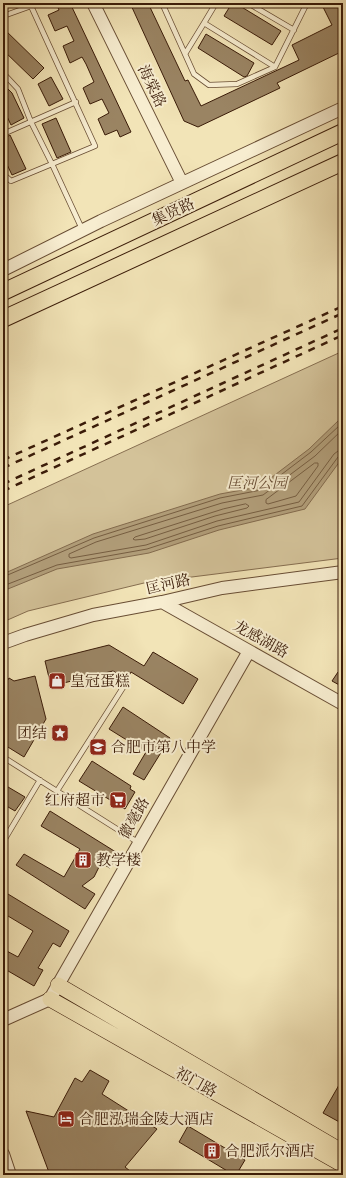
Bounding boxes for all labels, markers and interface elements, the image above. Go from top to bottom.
street label: 海棠路 [133,61,171,111]
street label: 集贤路 [148,193,198,231]
park label: 匡河公园 [227,473,289,493]
street label: 匡河路 [144,569,192,599]
street label: 龙感湖路 [230,616,292,662]
shop icon: 皇冠蛋糕 [47,671,67,691]
place label: 皇冠蛋糕 [70,671,130,691]
place label: 团结 [17,723,47,743]
place icon: 团结 [50,723,70,743]
school or university icon: 合肥市第八中学 [88,737,108,757]
place label: 合肥市第八中学 [111,737,216,757]
place label: 红府超市 [45,790,105,810]
supermarket icon: 红府超市 [108,790,128,810]
street label: 徽毫路 [114,794,154,842]
building icon: 教学楼 [73,850,93,870]
place label: 教学楼 [96,850,141,870]
street label: 祁门路 [171,1062,221,1102]
hotel icon: 合肥泓瑞金陵大酒店 [56,1109,76,1129]
place label: 合肥泓瑞金陵大酒店 [79,1109,214,1129]
building icon: 合肥派尔酒店 [202,1141,222,1161]
place label: 合肥派尔酒店 [225,1141,315,1161]

